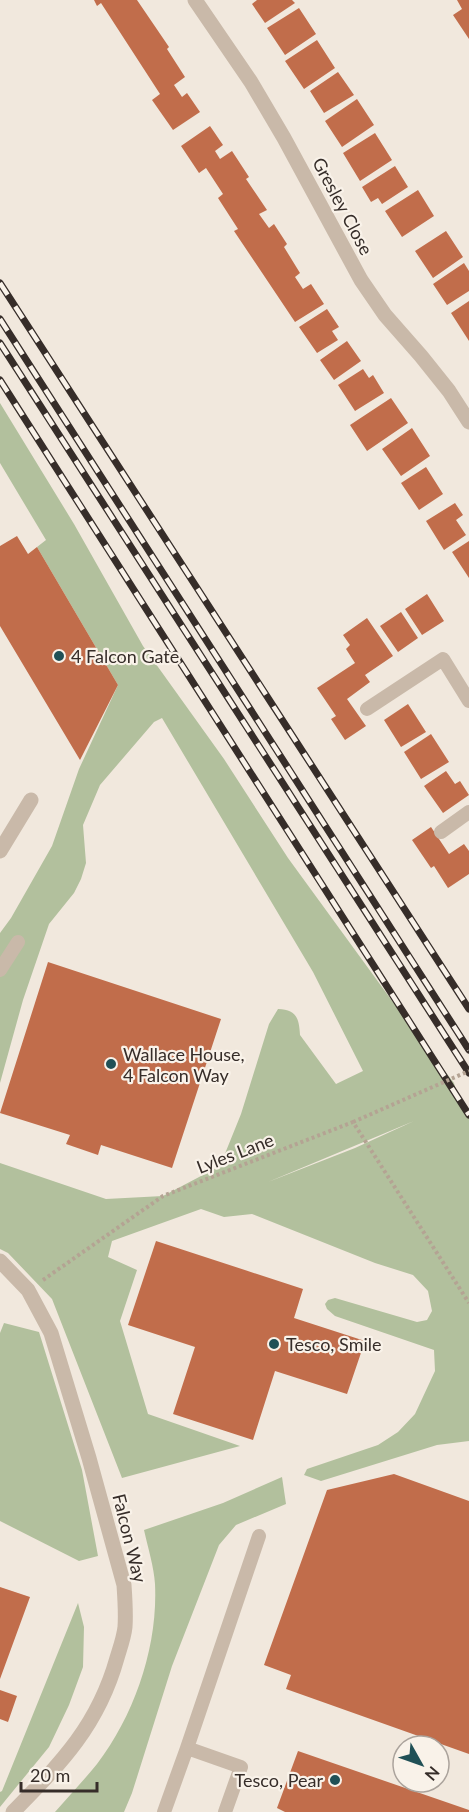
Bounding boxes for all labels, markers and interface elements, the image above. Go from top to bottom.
street label: Gresley Close [308,153,378,259]
place label: 4 Falcon Gate [71,645,179,667]
marker: 4 Falcon Gate [52,649,66,663]
place label: Wallace House, 4 Falcon Way [123,1043,245,1086]
marker: Wallace House, 4 Falcon Way [104,1057,118,1071]
street label: Lyles Lane [193,1128,277,1178]
place label: Tesco, Smile [286,1333,382,1355]
marker: Tesco, Smile [267,1337,281,1351]
street label: Falcon Way [108,1491,152,1585]
north arrow [391,1734,451,1794]
scale bar [21,1755,98,1793]
text: N [422,1763,444,1785]
text: 20 m [30,1764,70,1786]
place label: Tesco, Pear [235,1769,323,1791]
marker: Tesco, Pear [328,1773,342,1787]

